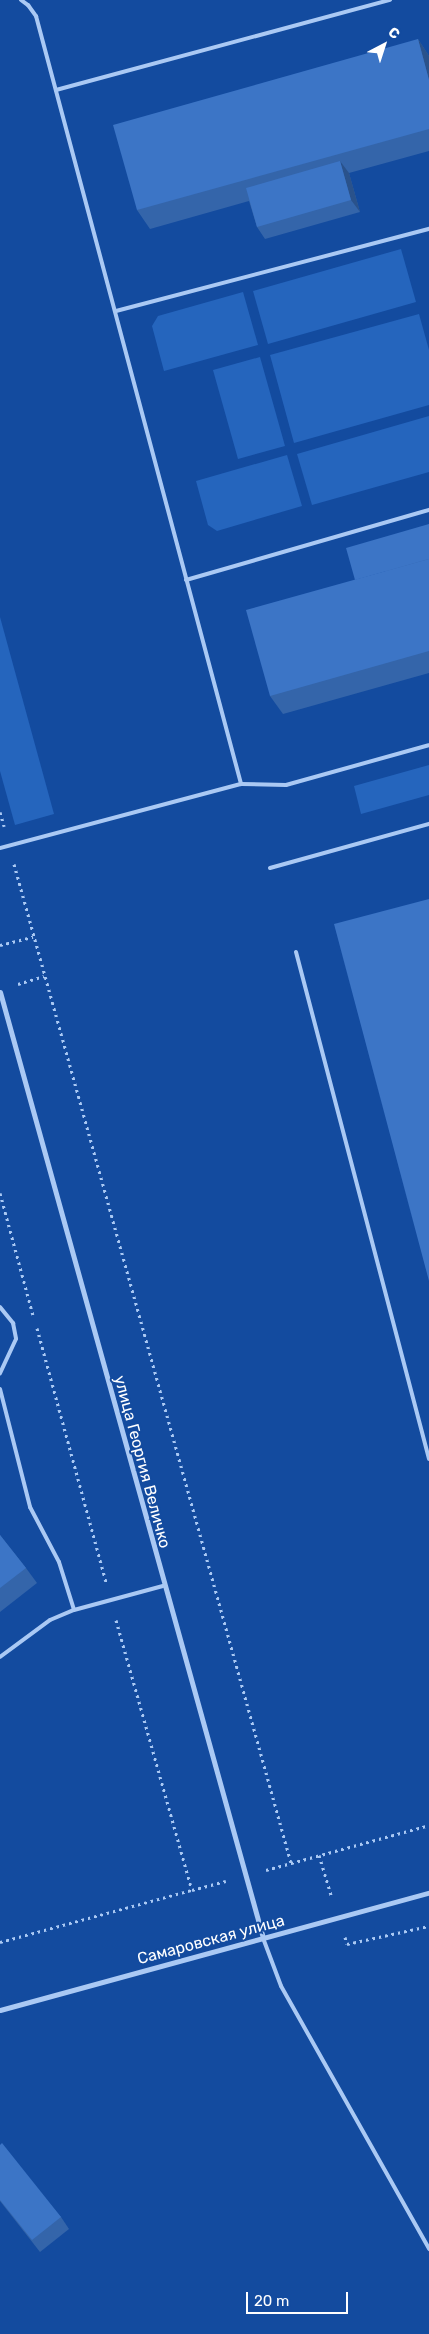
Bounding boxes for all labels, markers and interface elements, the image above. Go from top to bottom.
north arrow [359,20,409,70]
text: С [385,23,403,43]
street label: улица Георгия Величко [110,1374,174,1550]
street label: Самаровская улица [135,1911,287,1969]
scale bar [249,2282,352,2314]
text: 20 m [254,2292,289,2310]

